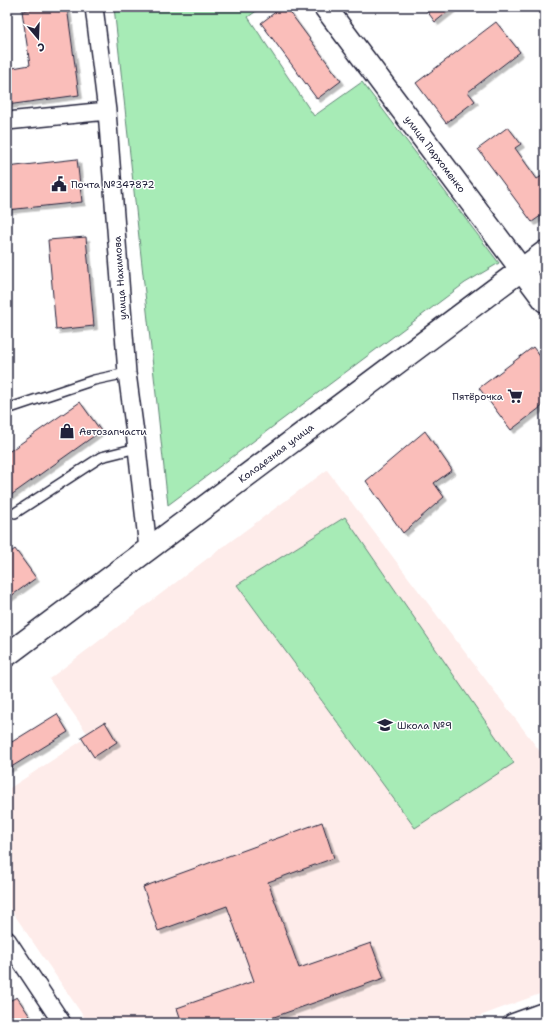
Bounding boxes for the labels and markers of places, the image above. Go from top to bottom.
public building icon: Почта №347872 [50,175,68,193]
place label: Почта №347872 [71,178,155,191]
supermarket icon: Пятёрочка [506,387,524,405]
place label: Пятёрочка [452,390,504,403]
shop icon: Автозапчасти [58,422,76,440]
place label: Автозапчасти [79,425,147,438]
school or university icon: Школа №9 [376,716,394,734]
place label: Школа №9 [397,719,452,732]

